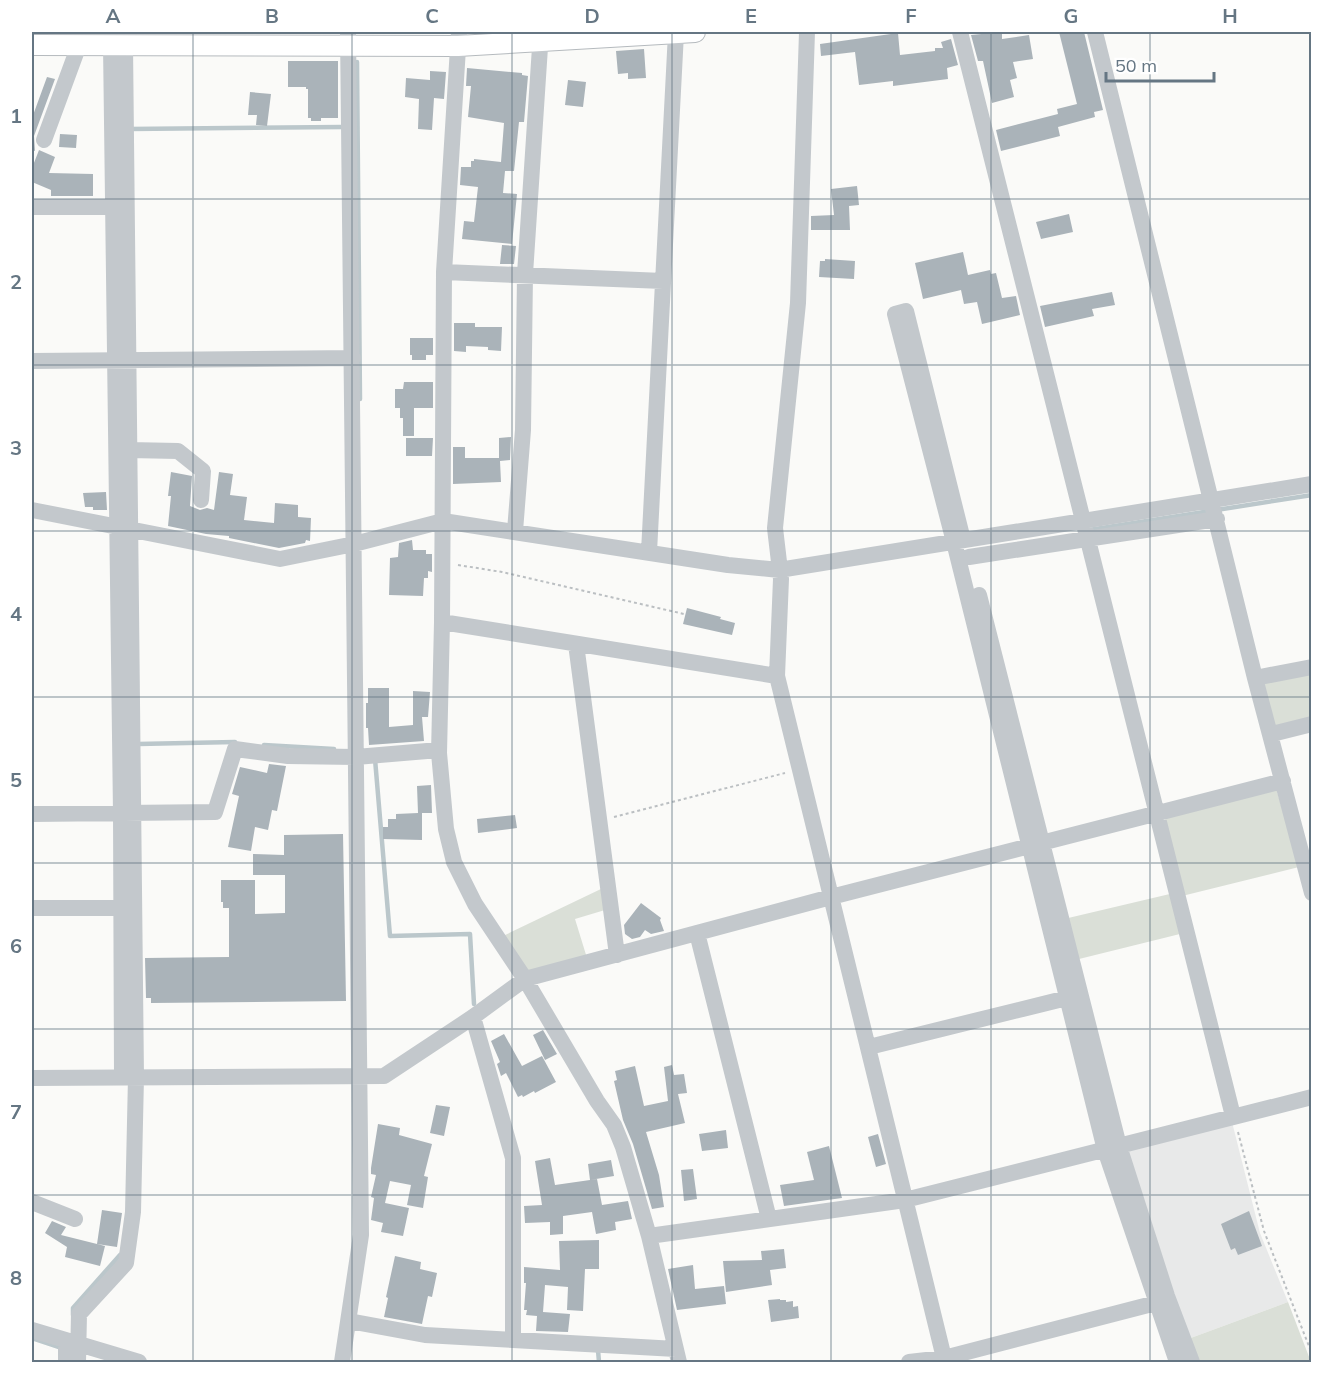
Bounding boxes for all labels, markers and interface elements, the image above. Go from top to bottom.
text: A [106,3,121,28]
text: B [265,3,279,28]
text: C [425,3,439,28]
text: D [584,3,600,28]
text: E [745,3,757,28]
text: F [905,3,917,28]
text: G [1064,3,1078,28]
text: H [1222,3,1238,28]
scale bar [1106,45,1214,83]
text: 50 m [1115,54,1157,77]
text: 1 [10,103,22,128]
text: 2 [10,269,22,294]
text: 3 [10,435,22,460]
text: 4 [10,601,22,626]
text: 5 [10,767,22,792]
text: 6 [10,933,22,958]
text: 7 [10,1099,22,1124]
text: 8 [10,1265,22,1290]

